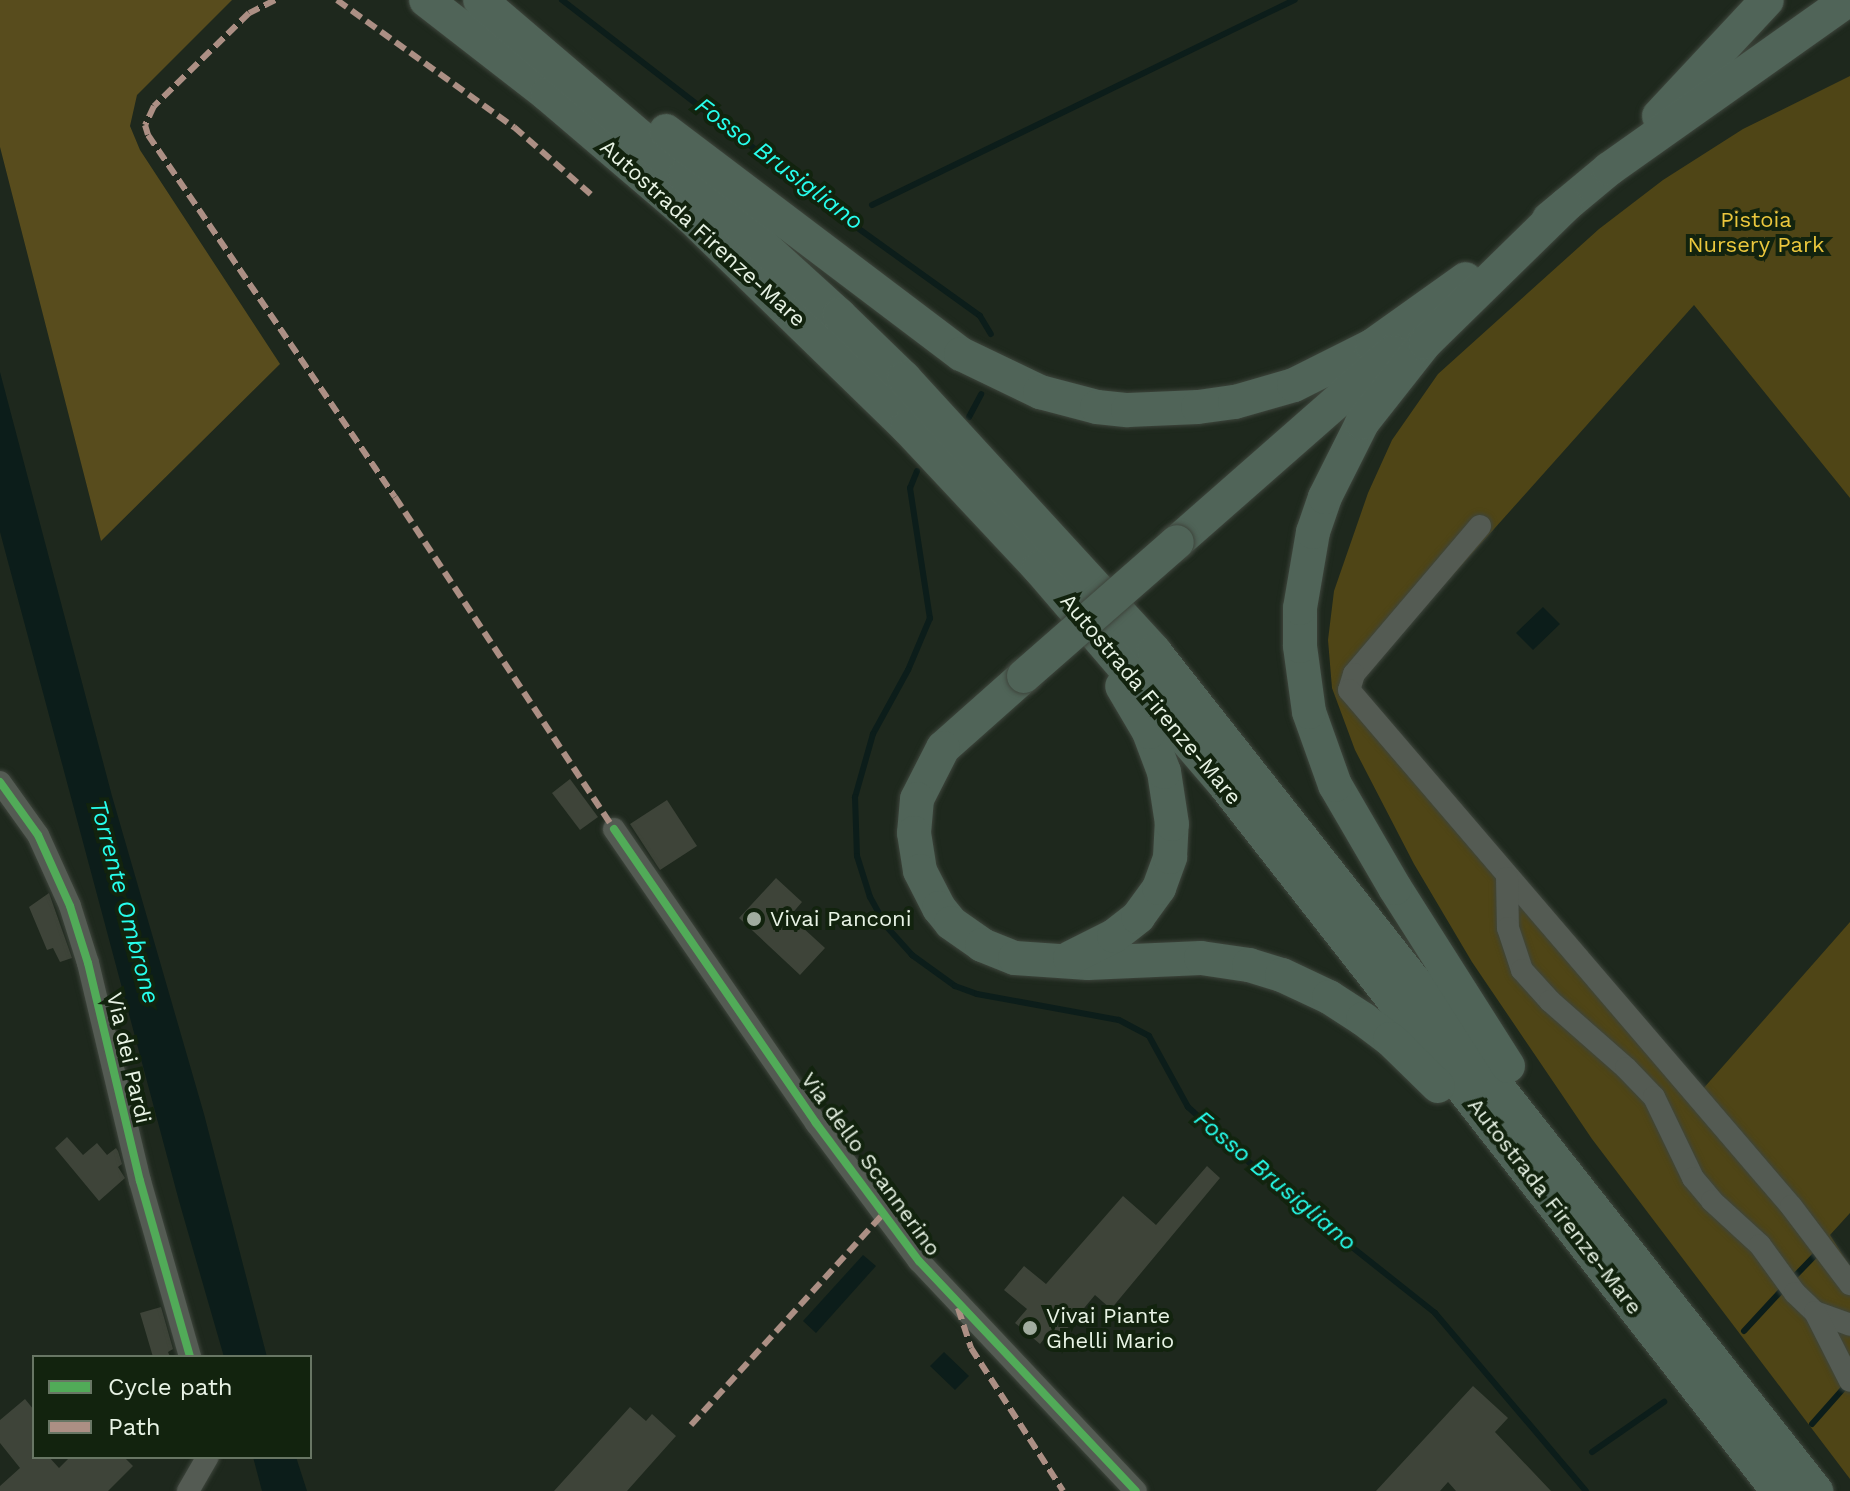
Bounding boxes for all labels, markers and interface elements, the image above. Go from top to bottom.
water label: Fosso Brusigliano [689,91,869,237]
street label: Autostrada Firenze-Mare [595,133,811,333]
park label: Pistoia Nursery Park [1687,206,1825,258]
street label: Autostrada Firenze-Mare [1055,588,1247,810]
water label: Torrente Ombrone [83,797,165,1007]
place label: Vivai Panconi [770,906,912,932]
marker: Vivai Panconi [745,910,763,928]
street label: Via dei Pardi [101,990,157,1126]
street label: Via dello Scannerino [795,1067,947,1261]
street label: Autostrada Firenze-Mare [1462,1092,1648,1320]
water label: Fosso Brusigliano [1188,1105,1362,1257]
place label: Vivai Piante Ghelli Mario [1046,1302,1174,1354]
marker: Vivai Piante Ghelli Mario [1021,1319,1039,1337]
legend [32,1355,312,1459]
text: Cycle path [108,1373,233,1401]
text: Path [108,1413,161,1441]

